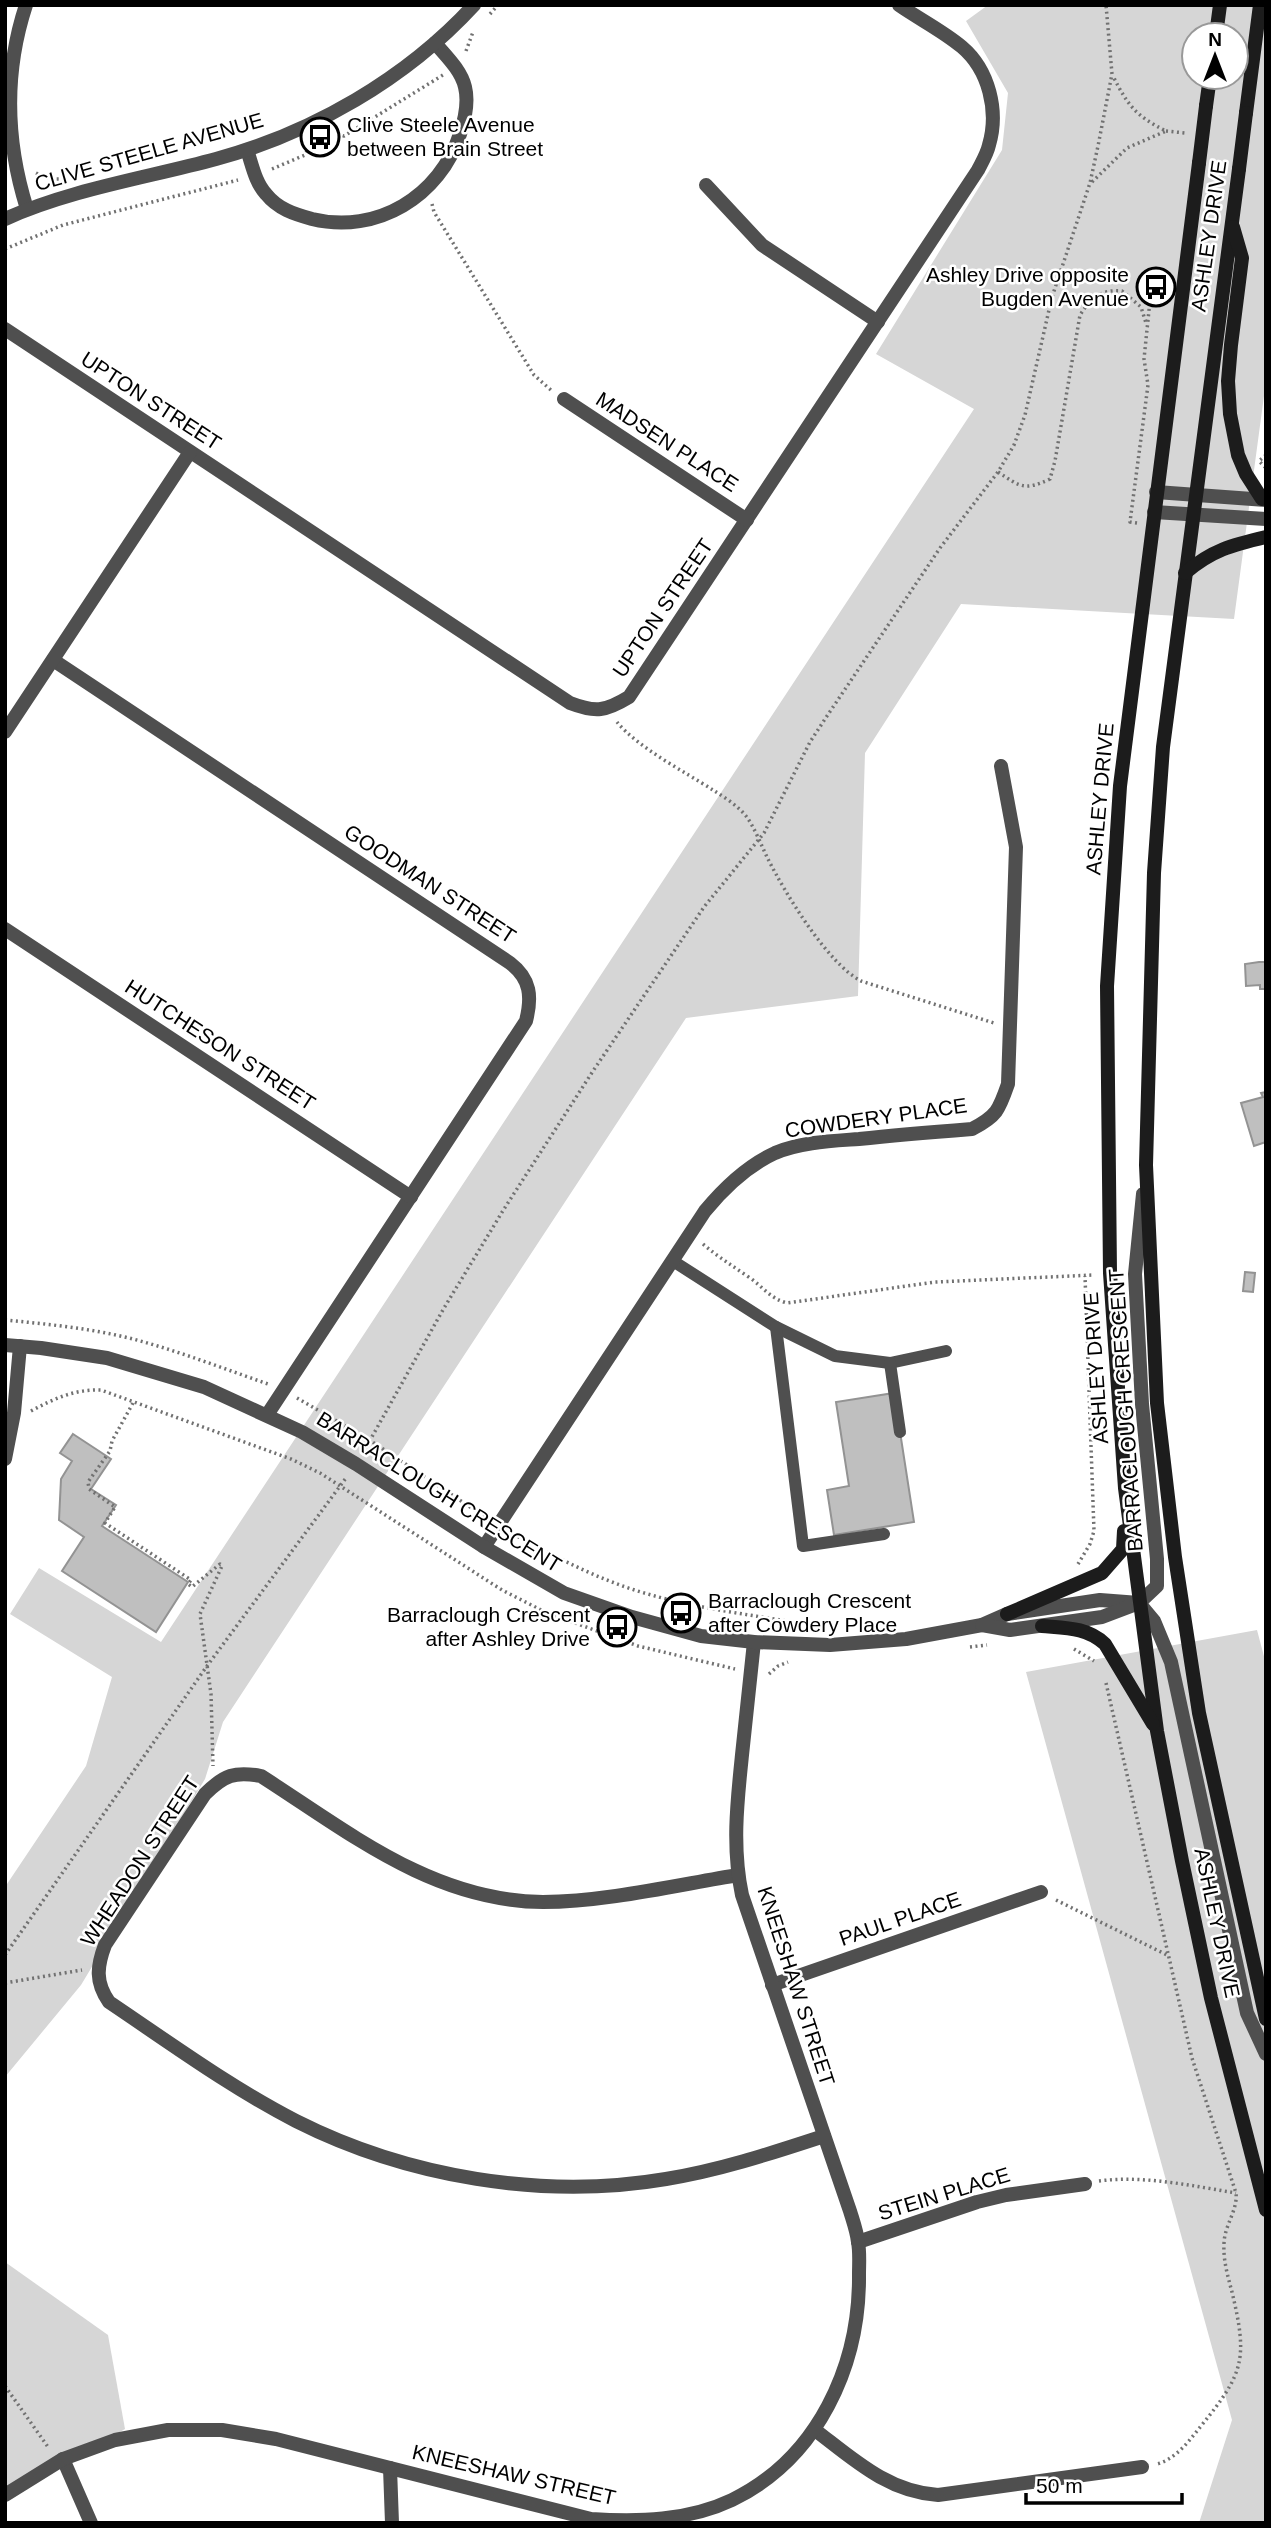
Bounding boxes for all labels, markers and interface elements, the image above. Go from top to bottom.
north arrow [1180,21,1250,91]
text: N [1208,29,1222,50]
street label: CLIVE STEELE AVENUE [32,108,266,195]
place label: Clive Steele Avenue between Brain Street [347,113,543,160]
bus stop icon: Clive Steele Avenue between Brain Street [299,116,341,158]
street label: ASHLEY DRIVE [1187,159,1231,313]
place label: Ashley Drive opposite Bugden Avenue [926,263,1129,310]
bus stop icon: Ashley Drive opposite Bugden Avenue [1135,266,1177,308]
street label: UPTON STREET [77,347,226,454]
street label: MADSEN PLACE [592,387,743,496]
street label: UPTON STREET [608,534,717,681]
street label: ASHLEY DRIVE [1081,722,1118,876]
street label: GOODMAN STREET [340,820,520,948]
street label: HUTCHESON STREET [121,975,320,1115]
street label: COWDERY PLACE [783,1093,968,1142]
street label: BARRACLOUGH CRESCENT [1104,1268,1147,1552]
street label: ASHLEY DRIVE [1079,1291,1112,1445]
street label: BARRACLOUGH CRESCENT [313,1407,566,1577]
place label: Barraclough Crescent after Cowdery Place [708,1589,911,1636]
bus stop icon: Barraclough Crescent after Cowdery Place [660,1592,702,1634]
place label: Barraclough Crescent after Ashley Drive [387,1603,590,1650]
bus stop icon: Barraclough Crescent after Ashley Drive [596,1606,638,1648]
street label: WHEADON STREET [76,1771,203,1950]
street label: ASHLEY DRIVE [1190,1846,1245,2000]
street label: KNEESHAW STREET [753,1883,840,2089]
street label: PAUL PLACE [836,1887,964,1950]
street label: STEIN PLACE [875,2163,1013,2224]
street label: KNEESHAW STREET [410,2440,618,2509]
scale bar [1026,2462,1182,2506]
text: 50 m [1036,2474,1083,2497]

